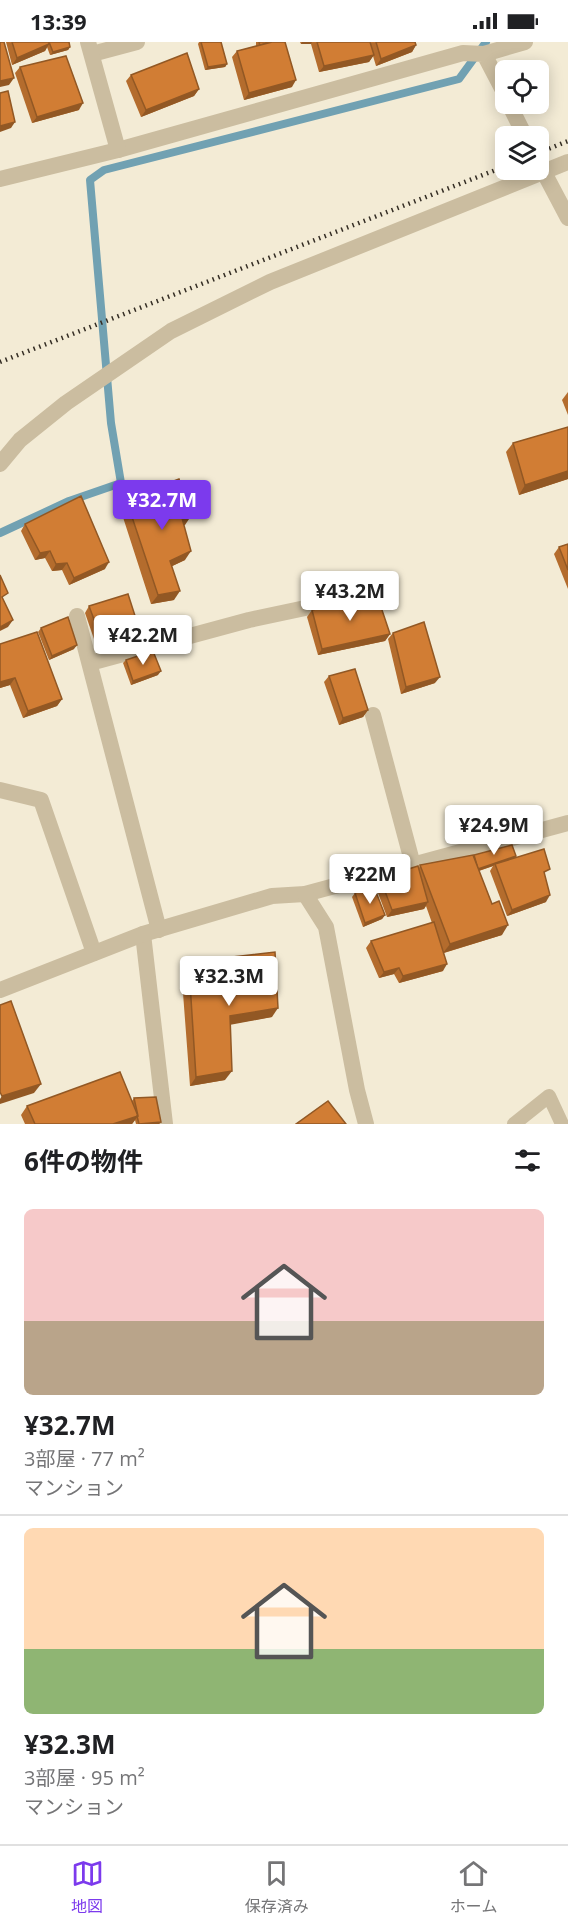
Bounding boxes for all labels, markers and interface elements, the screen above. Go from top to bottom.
text: 13:39 [30,6,87,36]
map controls [495,60,549,180]
button: locate [495,60,549,114]
button: layers [495,126,549,180]
pin: ¥32.7M [113,480,211,531]
text: ¥32.7M [127,486,197,513]
pin: ¥43.2M [301,571,399,622]
text: ¥43.2M [315,577,385,604]
pin: ¥42.2M [94,615,192,666]
text: ¥42.2M [108,621,178,648]
pin: ¥24.9M [445,805,543,856]
text: ¥24.9M [459,811,529,838]
pin: ¥22M [334,854,406,905]
text: ¥22M [343,860,397,887]
pin: ¥32.3M [180,956,278,1007]
text: ¥32.3M [194,962,264,989]
text: 6件の物件 [24,1143,143,1179]
icon: filters [511,1144,544,1177]
icon: home [230,1248,338,1356]
text: ¥32.7M [24,1407,115,1443]
text: 3部屋 · 77 m² [24,1445,145,1472]
text: マンション [24,1474,124,1501]
icon: home [230,1567,338,1675]
text: ¥32.3M [24,1726,115,1762]
text: 3部屋 · 95 m² [24,1764,145,1791]
text: マンション [24,1793,124,1820]
tab: 地図 [71,1857,104,1917]
tab: 保存済み [245,1857,309,1917]
tab: ホーム [450,1857,497,1917]

